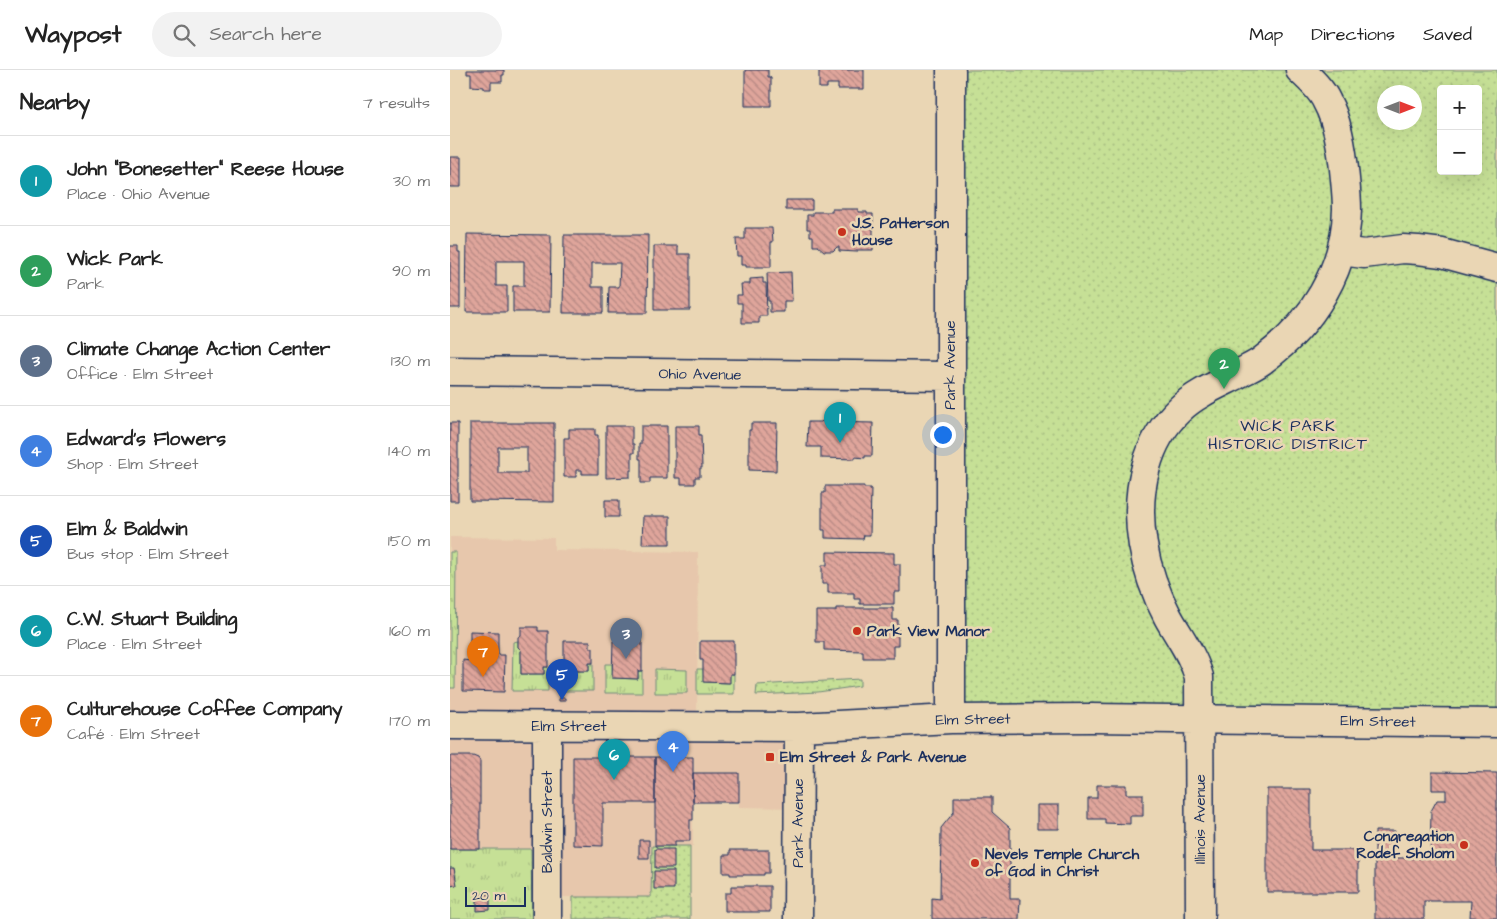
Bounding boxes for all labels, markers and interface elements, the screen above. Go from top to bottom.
search box [152,12,502,57]
text: Waypost [25,18,122,52]
icon: search [170,21,198,49]
text: Search here [210,21,322,48]
text: Map [1249,22,1283,47]
text: Directions [1311,22,1395,47]
text: Saved [1423,22,1472,47]
north arrow [1377,85,1422,130]
map controls [1437,85,1482,175]
button: + [1437,85,1482,130]
text: Nearby [20,88,90,117]
text: 7 results [363,92,430,114]
button: − [1437,130,1482,175]
text: John "Bonesetter" Reese House [67,156,344,183]
text: 1 [35,170,37,192]
text: 30 m [393,170,430,192]
text: Place · Ohio Avenue [67,183,210,205]
place label: J.S. Patterson House [851,213,949,251]
marker: J.S. Patterson House [836,226,848,238]
text: Wick Park [67,246,163,273]
text: 2 [31,260,41,282]
text: 90 m [392,260,430,282]
text: Park [67,273,104,295]
street label: Park Avenue [940,320,961,410]
text: Climate Change Action Center [67,336,330,363]
pin: 2 [1208,348,1240,389]
text: 3 [32,350,40,372]
text: 130 m [391,350,430,372]
text: Office · Elm Street [67,363,213,385]
street label: Ohio Avenue [658,363,742,386]
pin: 1 [824,402,856,443]
district label: WICK PARK HISTORIC DISTRICT [1208,415,1368,455]
your location [930,422,956,448]
text: Edward's Flowers [67,426,226,453]
text: 4 [31,440,41,462]
text: 140 m [388,440,430,462]
text: Shop · Elm Street [67,453,198,475]
text: Elm & Baldwin [67,516,188,543]
text: 5 [30,530,42,552]
text: 150 m [388,530,430,552]
text: Bus stop · Elm Street [67,543,229,565]
text: C.W. Stuart Building [67,606,237,633]
pin: 3 [610,618,642,659]
text: 6 [31,620,41,642]
text: 160 m [389,620,430,642]
place label: Park View Manor [867,621,991,642]
marker: Park View Manor [851,625,863,637]
text: Place · Elm Street [67,633,202,655]
pin: 7 [467,636,499,677]
pin: 5 [546,659,578,700]
text: Culturehouse Coffee Company [67,696,342,723]
street label: Elm Street [935,708,1011,731]
text: 7 [31,710,41,732]
text: 170 m [389,710,430,732]
street label: Elm Street [1340,710,1416,733]
street label: Elm Street [531,716,607,737]
text: Café · Elm Street [67,723,200,745]
pin: 4 [657,731,689,772]
pin: 6 [598,739,630,780]
place label: Elm Street & Park Avenue [780,747,967,768]
marker: Elm Street & Park Avenue [764,751,776,763]
street label: Baldwin Street [537,771,558,873]
street label: Illinois Avenue [1190,774,1211,864]
street label: Park Avenue [788,778,809,868]
place label: Congregation Rodef Sholom [1356,826,1454,864]
marker: Congregation Rodef Sholom [1458,839,1470,851]
place label: Nevels Temple Church of God in Christ [985,844,1140,882]
marker: Nevels Temple Church of God in Christ [969,857,981,869]
scale bar [465,884,526,907]
text: 20 m [472,886,505,906]

